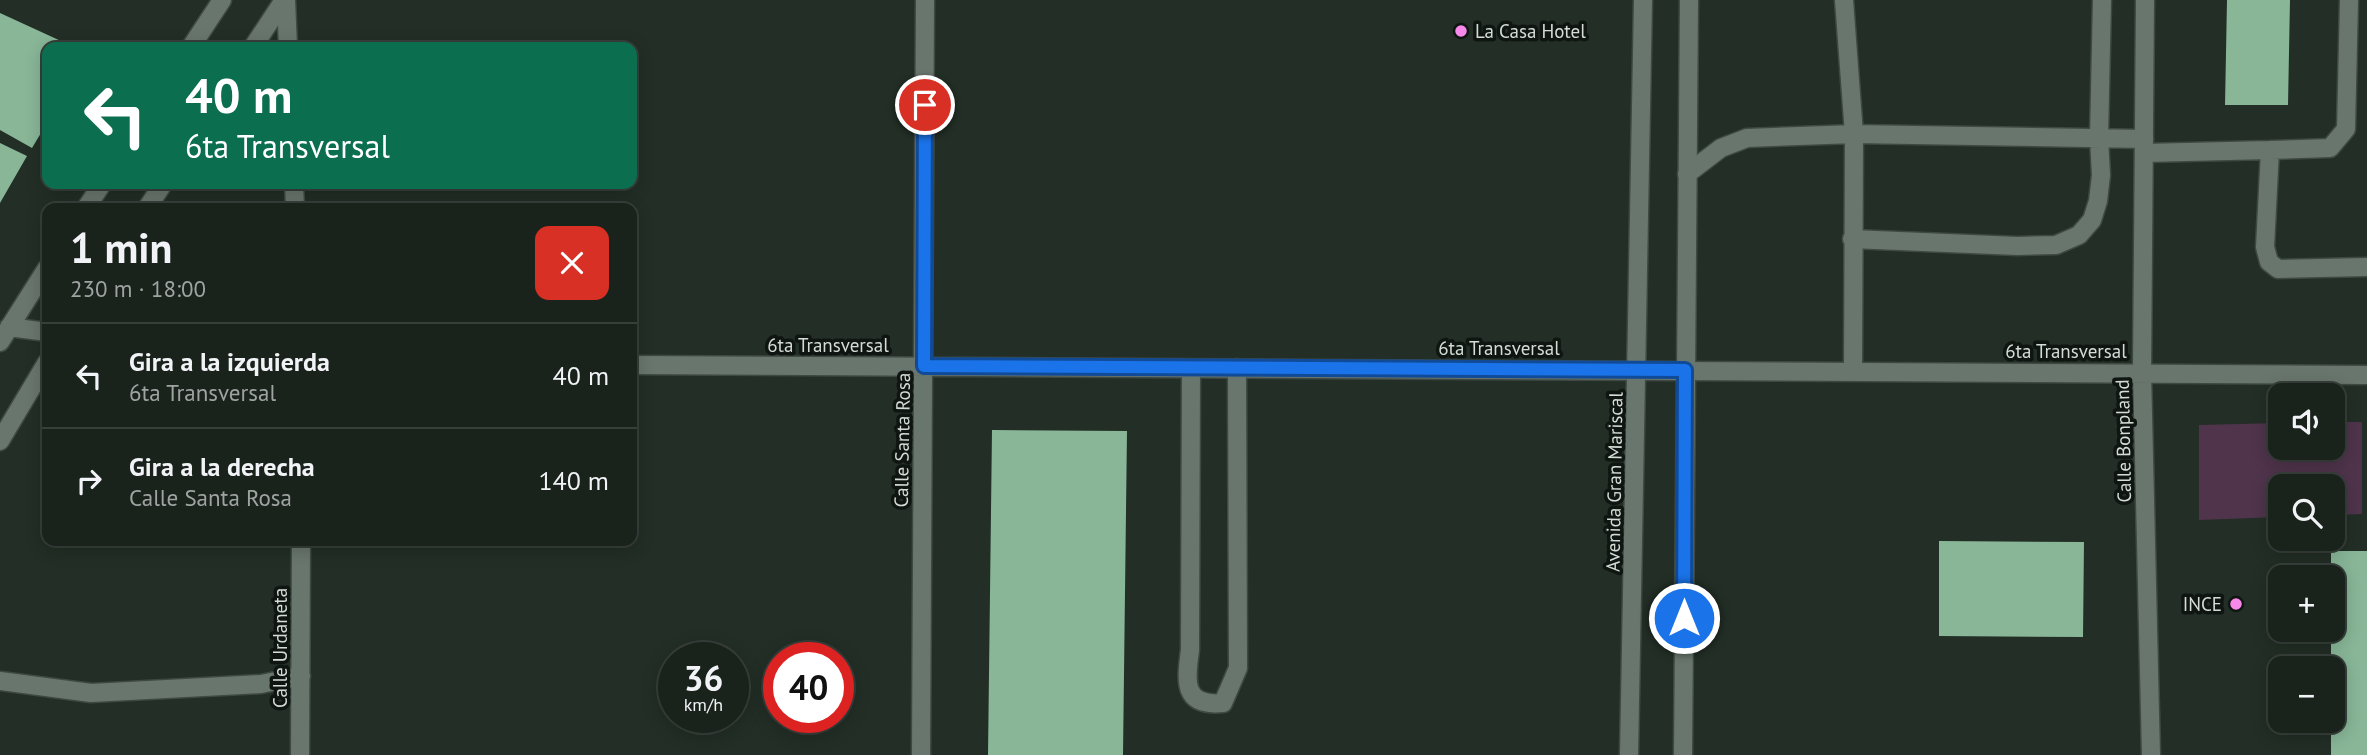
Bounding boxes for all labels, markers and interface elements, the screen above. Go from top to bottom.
place label: La Casa Hotel [1475,19,1586,43]
marker: La Casa Hotel [1453,23,1469,39]
text: 40 m [185,63,292,127]
icon: left [70,70,161,161]
pin [895,75,955,135]
icon: arrive [906,86,944,124]
text: 6ta Transversal [185,125,390,167]
text: 1 min [70,220,172,275]
button: close [535,226,609,300]
text: 230 m · 18:00 [70,274,206,303]
street label: 6ta Transversal [767,333,889,357]
street label: 6ta Transversal [1438,336,1560,360]
street label: 6ta Transversal [2005,339,2127,363]
text: Gira a la izquierda [129,345,330,378]
icon: left [70,357,108,395]
text: 40 m [553,359,609,392]
street label: Calle Santa Rosa [889,372,915,508]
text: 6ta Transversal [129,378,276,407]
street label: Calle Bonpland [2110,379,2136,503]
map controls [2268,383,2345,733]
button: sound [2268,383,2345,460]
street label: Avenida Gran Mariscal [1600,391,1628,572]
text: Gira a la derecha [129,450,315,483]
icon: right [70,462,108,500]
text: 140 m [538,464,609,497]
button: search [2268,474,2345,551]
text: Calle Santa Rosa [129,483,292,512]
button: + [2268,565,2345,642]
position arrow [1647,581,1721,655]
street label: Calle Urdaneta [268,588,292,708]
place label: INCE [2183,592,2222,616]
marker: INCE [2228,596,2244,612]
speed limit sign: 40 [763,642,854,733]
text: 36 [684,655,723,701]
button: − [2268,656,2345,733]
text: km/h [684,693,723,716]

